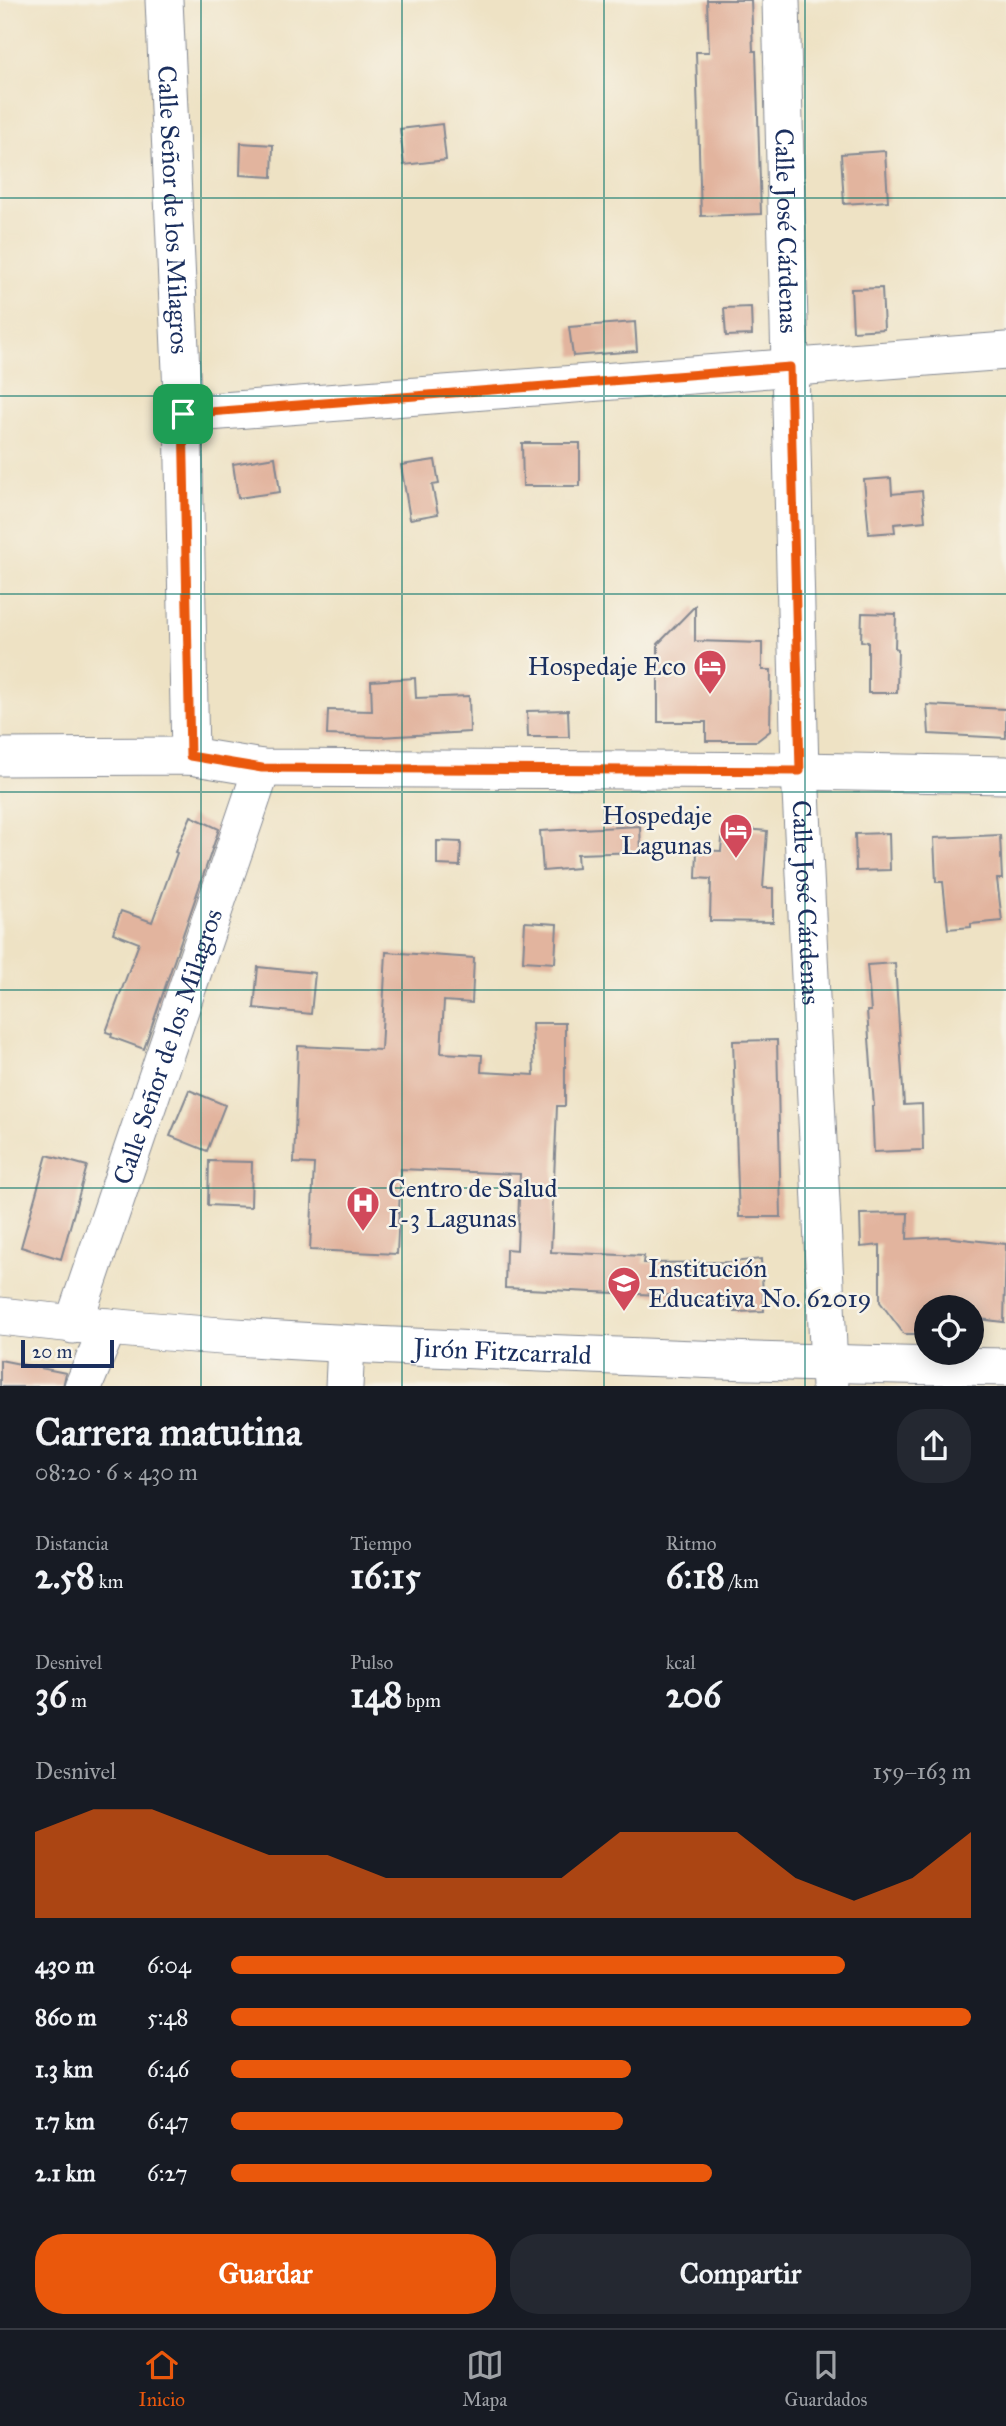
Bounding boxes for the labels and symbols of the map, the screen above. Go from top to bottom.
street label: Calle Señor de los Milagros [151,65,196,355]
street label: Calle José Cárdenas [768,128,805,334]
pin [153,384,213,444]
hotel icon: Hospedaje Eco [691,647,729,696]
place label: Hospedaje Eco [528,650,686,682]
place label: Hospedaje Lagunas [602,799,712,861]
street label: Calle José Cárdenas [785,799,827,1006]
hotel icon: Hospedaje Lagunas [717,811,755,860]
street label: Calle Señor de los Milagros [106,905,229,1189]
place label: Centro de Salud I-3 Lagunas [388,1172,557,1234]
hospital icon: Centro de Salud I-3 Lagunas [344,1184,382,1233]
place label: Institución Educativa No. 62019 [648,1252,872,1314]
school or university icon: Institución Educativa No. 62019 [605,1264,643,1313]
street label: Jirón Fitzcarrald [410,1331,592,1371]
scale bar [21,1338,114,1369]

